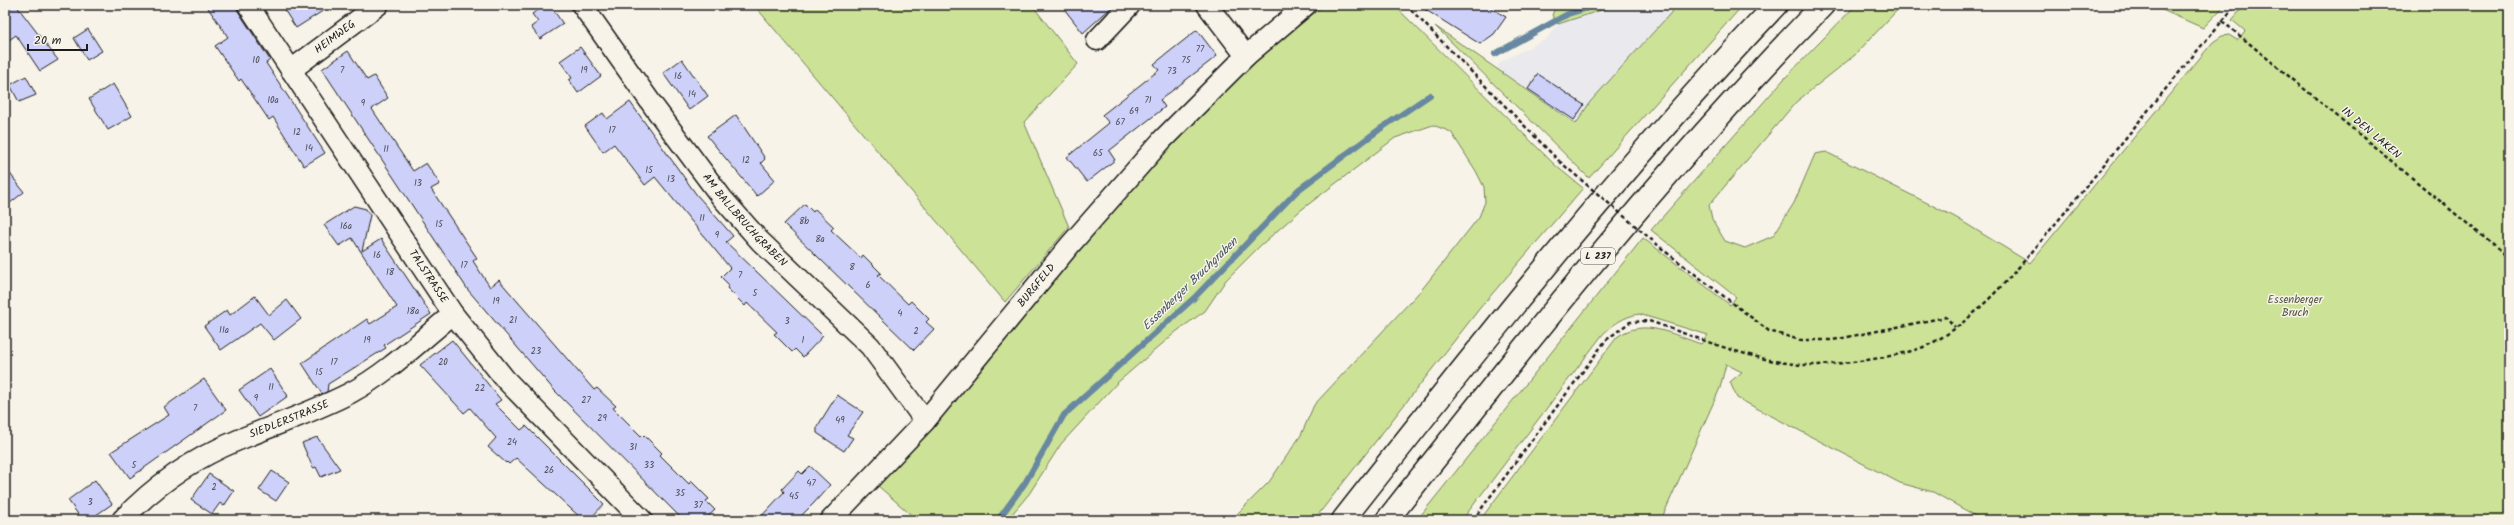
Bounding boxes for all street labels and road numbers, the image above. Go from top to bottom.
street label: HEIMWEG [311,16,360,59]
street label: IN DEN LAKEN [2337,102,2405,164]
street label: AM BALLBRUCHGRABEN [698,170,791,272]
street label: TALSTRASSE [404,246,453,308]
road number: L 237 [1581,248,1615,264]
street label: BURGFELD [1013,260,1060,311]
street label: SIEDLERSTRASSE [247,395,332,444]

